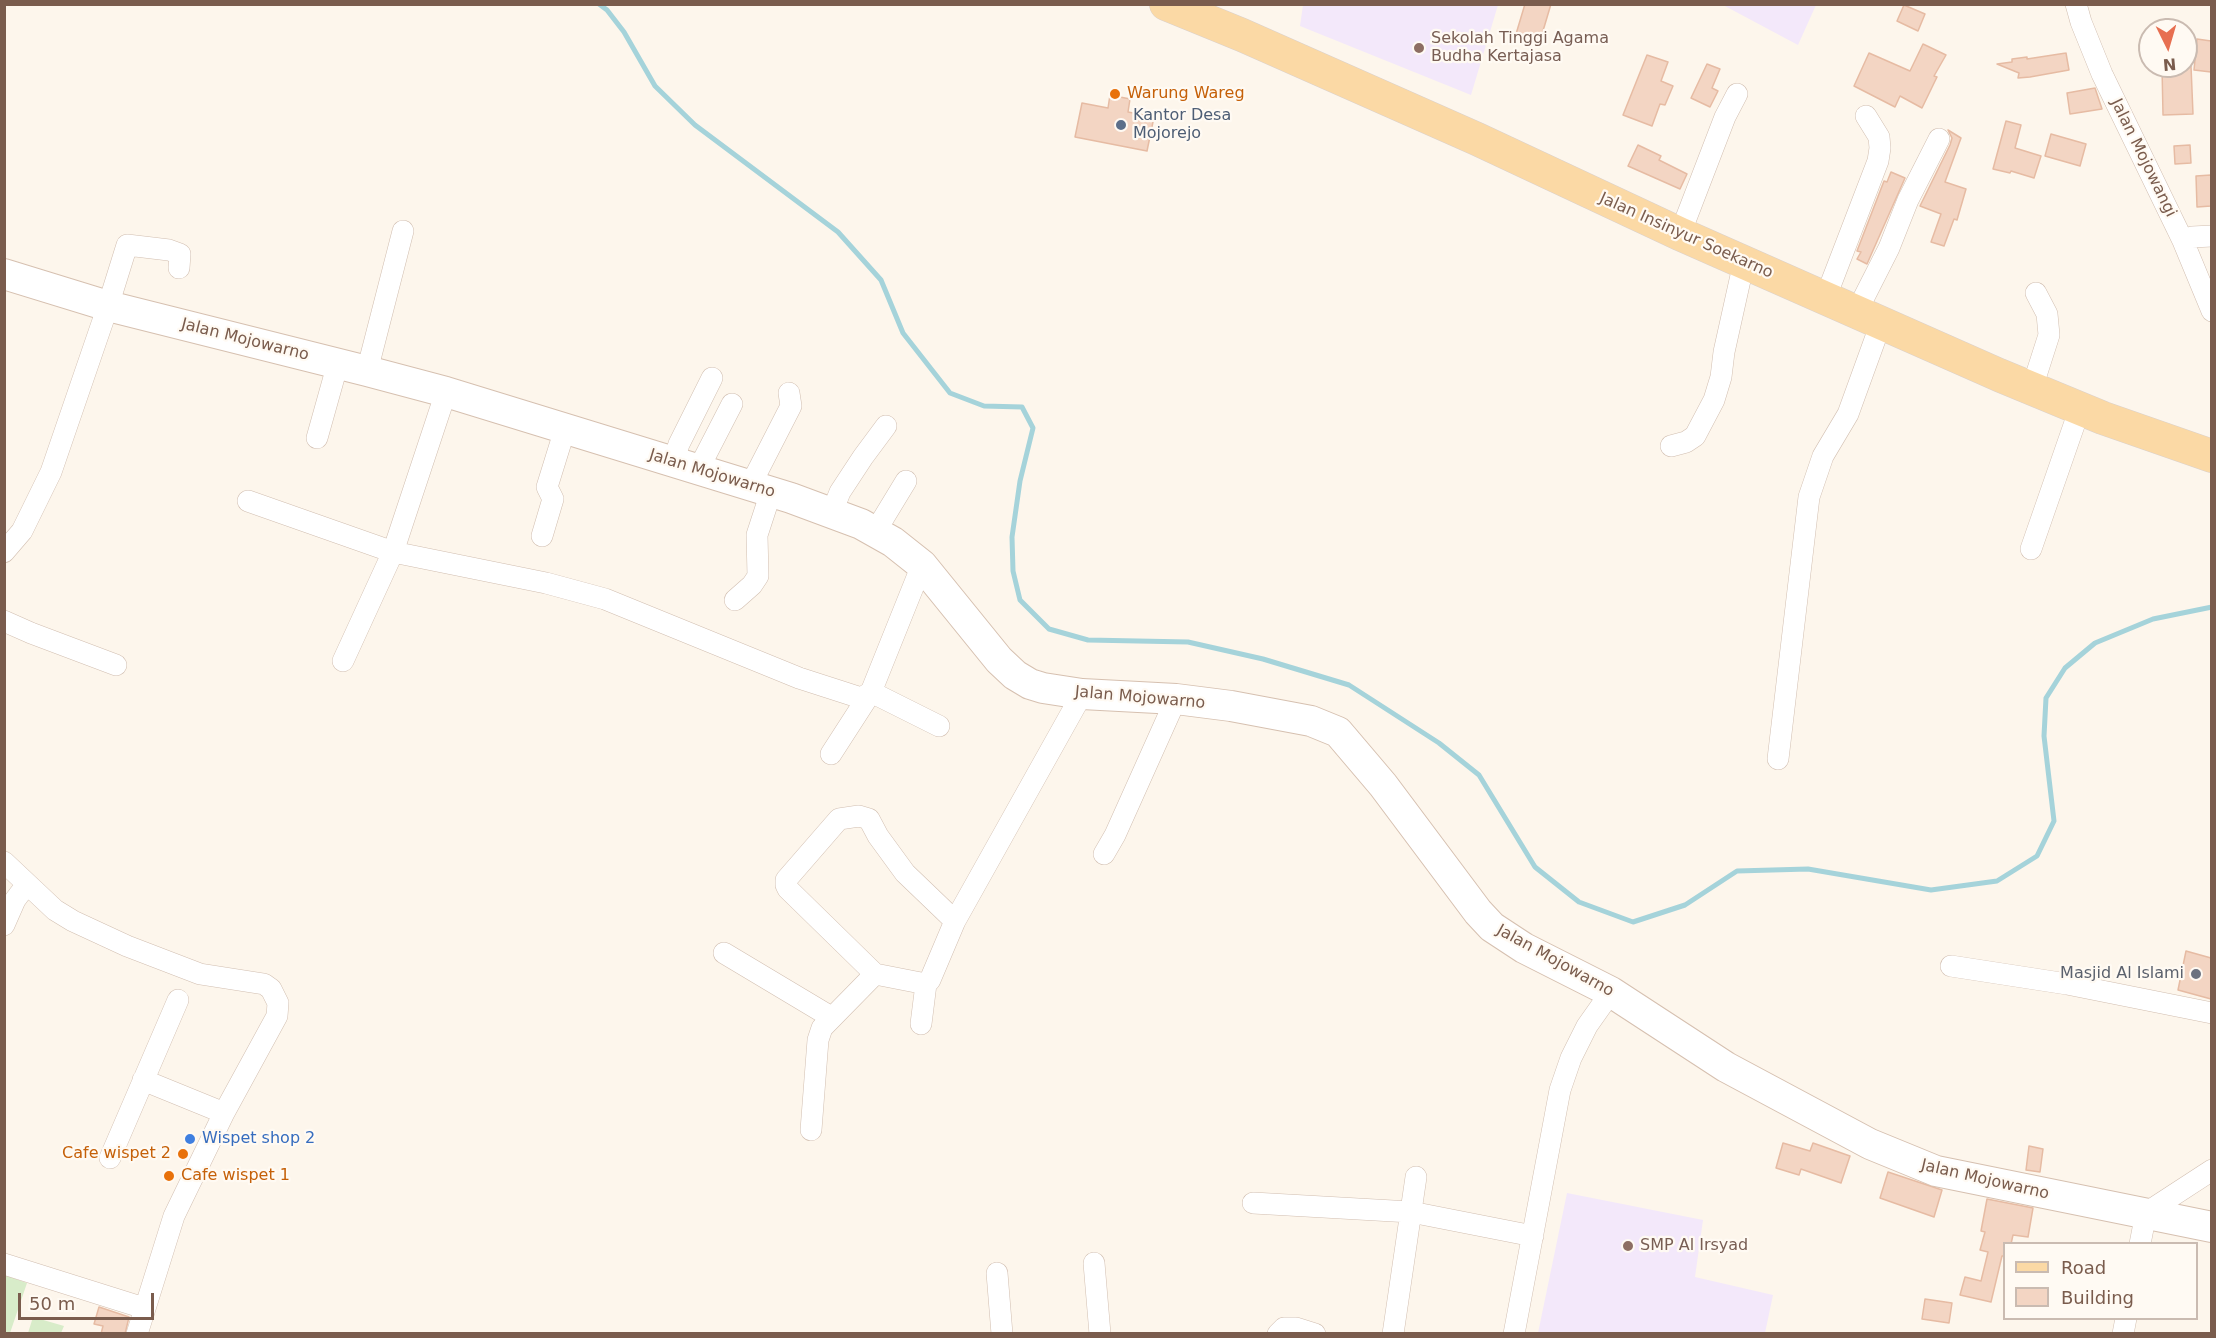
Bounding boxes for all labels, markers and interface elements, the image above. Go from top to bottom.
north arrow [2138,18,2198,78]
place label: Sekolah Tinggi Agama Budha Kertajasa [1431,29,1609,67]
marker: Sekolah Tinggi Agama Budha Kertajasa [1412,41,1426,55]
text: N [2162,54,2177,74]
place label: Warung Wareg [1127,84,1245,104]
marker: Warung Wareg [1108,87,1122,101]
street label: Jalan Mojowangi [2106,96,2180,220]
place label: Kantor Desa Mojorejo [1133,106,1231,144]
marker: Kantor Desa Mojorejo [1114,118,1128,132]
street label: Jalan Insinyur Soekarno [1596,189,1776,283]
street label: Jalan Mojowarno [179,315,311,365]
street label: Jalan Mojowarno [647,446,777,502]
street label: Jalan Mojowarno [1074,683,1206,713]
street label: Jalan Mojowarno [1493,921,1617,1001]
place label: Masjid Al Islami [2060,964,2184,984]
marker: Masjid Al Islami [2189,967,2203,981]
place label: Wispet shop 2 [202,1129,315,1149]
marker: Wispet shop 2 [183,1132,197,1146]
place label: Cafe wispet 2 [62,1144,171,1164]
marker: Cafe wispet 2 [176,1147,190,1161]
street label: Jalan Mojowarno [1919,1156,2051,1204]
place label: Cafe wispet 1 [181,1166,290,1186]
marker: Cafe wispet 1 [162,1169,176,1183]
place label: SMP Al Irsyad [1640,1236,1748,1256]
marker: SMP Al Irsyad [1621,1239,1635,1253]
legend [2003,1242,2198,1320]
text: Road [2061,1257,2106,1278]
scale bar [21,1281,158,1319]
text: Building [2061,1287,2134,1308]
text: 50 m [29,1293,75,1314]

